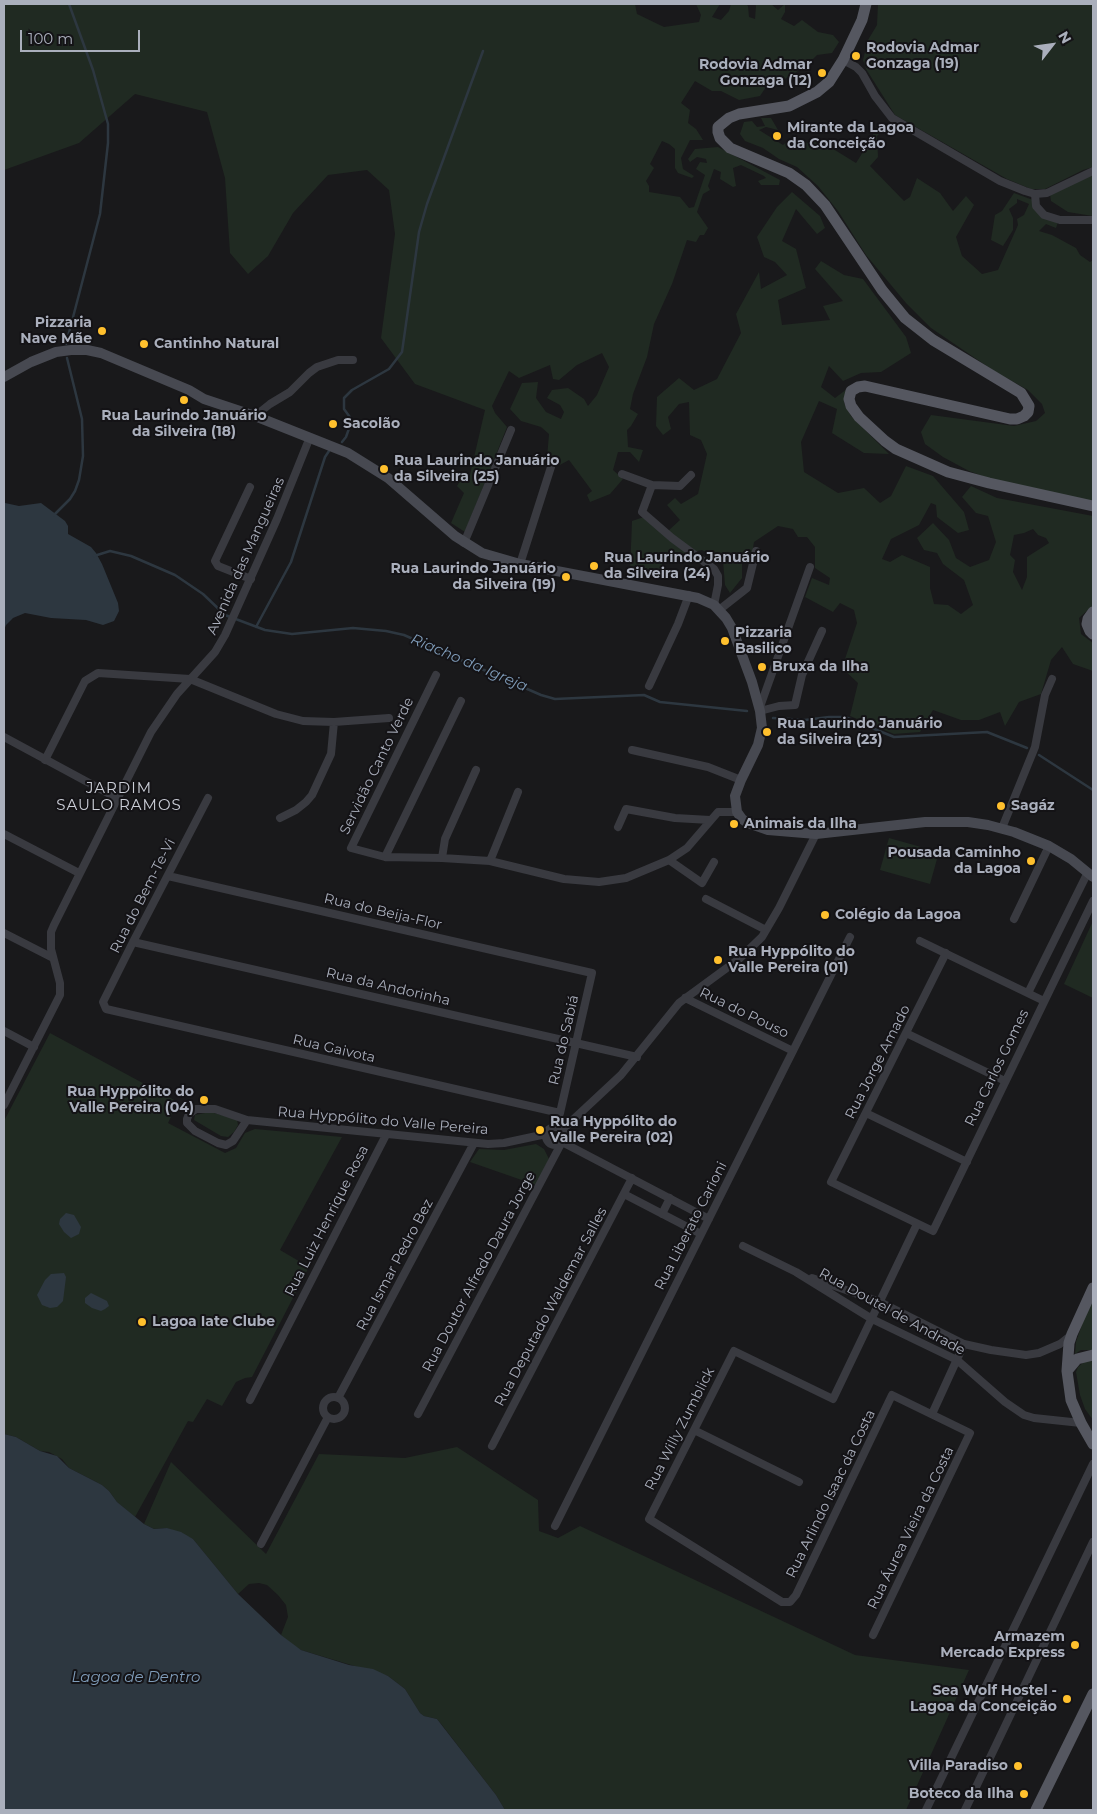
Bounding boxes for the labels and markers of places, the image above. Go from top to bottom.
place label: Rodovia Admar Gonzaga (19) [866,40,979,72]
marker: Rodovia Admar Gonzaga (19) [850,50,862,62]
place label: Rodovia Admar Gonzaga (12) [699,57,812,90]
marker: Rodovia Admar Gonzaga (12) [816,67,828,79]
place label: Mirante da Lagoa da Conceição [787,120,914,152]
marker: Mirante da Lagoa da Conceição [771,130,783,142]
place label: Pizzaria Nave Mãe [20,315,92,348]
marker: Pizzaria Nave Mãe [96,325,108,337]
place label: Cantinho Natural [154,336,279,352]
marker: Cantinho Natural [138,338,150,350]
marker: Rua Laurindo Januário da Silveira (18) [178,394,190,406]
place label: Rua Laurindo Januário da Silveira (18) [101,408,267,441]
place label: Sacolão [343,416,400,432]
marker: Sacolão [327,418,339,430]
place label: Rua Laurindo Januário da Silveira (25) [394,453,560,486]
marker: Rua Laurindo Januário da Silveira (25) [378,463,390,475]
place label: Rua Laurindo Januário da Silveira (24) [604,550,770,582]
marker: Rua Laurindo Januário da Silveira (24) [588,560,600,572]
place label: Rua Laurindo Januário da Silveira (19) [390,561,556,594]
marker: Rua Laurindo Januário da Silveira (19) [560,571,572,583]
place label: Pizzaria Basilico [735,625,792,658]
marker: Pizzaria Basilico [719,635,731,647]
place label: Bruxa da Ilha [772,659,869,675]
marker: Bruxa da Ilha [756,661,768,673]
place label: Rua Laurindo Januário da Silveira (23) [777,716,943,749]
marker: Rua Laurindo Januário da Silveira (23) [761,726,773,738]
place label: Sagáz [1011,798,1055,814]
marker: Sagáz [995,800,1007,812]
place label: Animais da Ilha [744,816,857,832]
marker: Animais da Ilha [728,818,740,830]
place label: Pousada Caminho da Lagoa [888,845,1021,878]
marker: Pousada Caminho da Lagoa [1025,855,1037,867]
place label: Colégio da Lagoa [835,907,961,923]
marker: Colégio da Lagoa [819,909,831,921]
place label: Rua Hyppólito do Valle Pereira (01) [728,944,855,976]
marker: Rua Hyppólito do Valle Pereira (01) [712,954,724,966]
place label: Rua Hyppólito do Valle Pereira (04) [67,1084,194,1116]
marker: Rua Hyppólito do Valle Pereira (04) [198,1094,210,1106]
place label: Rua Hyppólito do Valle Pereira (02) [550,1114,677,1146]
marker: Rua Hyppólito do Valle Pereira (02) [534,1124,546,1136]
place label: Lagoa Iate Clube [152,1314,275,1330]
marker: Lagoa Iate Clube [136,1316,148,1328]
place label: Armazem Mercado Express [940,1629,1065,1661]
marker: Armazem Mercado Express [1069,1639,1081,1651]
place label: Sea Wolf Hostel - Lagoa da Conceição [910,1683,1057,1715]
marker: Sea Wolf Hostel - Lagoa da Conceição [1061,1693,1073,1705]
place label: Villa Paradiso [909,1758,1008,1774]
marker: Villa Paradiso [1012,1760,1024,1772]
place label: Boteco da Ilha [909,1786,1014,1802]
marker: Boteco da Ilha [1018,1788,1030,1800]

